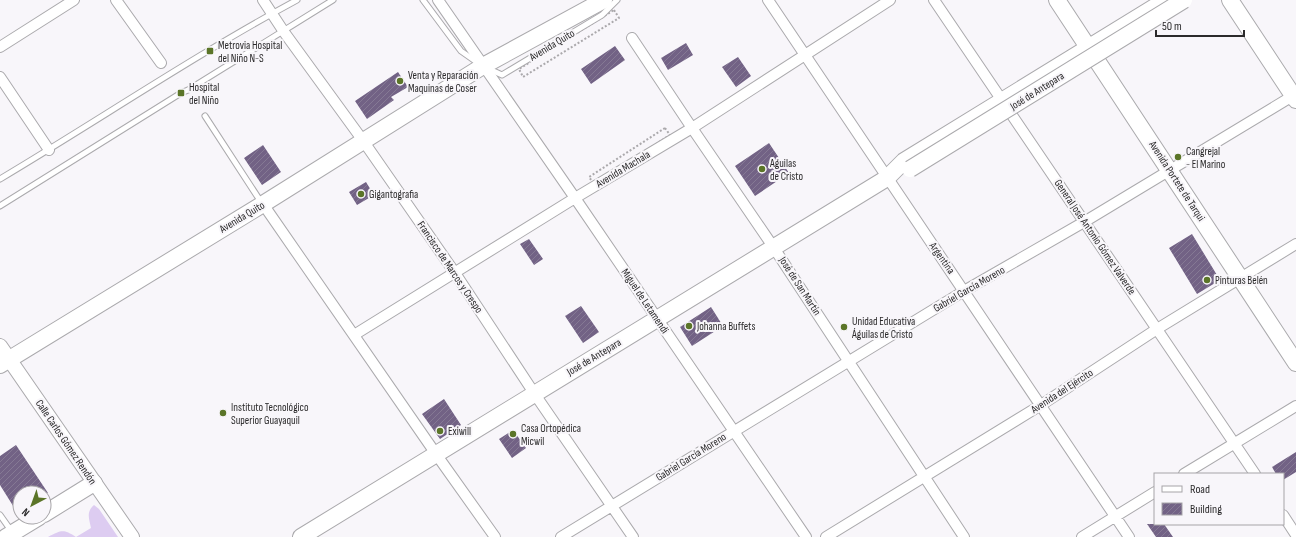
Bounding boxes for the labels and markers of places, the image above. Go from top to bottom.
place label: Metrovia Hospital del Niño N-S [218,39,282,65]
marker: Metrovia Hospital del Niño N-S [205,46,215,56]
place label: Venta y Reparación Maquinas de Coser [408,69,478,95]
marker: Venta y Reparación Maquinas de Coser [395,76,405,86]
place label: Hospital del Niño [189,81,219,107]
marker: Hospital del Niño [176,88,186,98]
place label: Cangrejal - El Marino [1186,145,1226,171]
marker: Cangrejal - El Marino [1173,152,1183,162]
place label: Aguilas de Cristo [769,157,803,183]
marker: Aguilas de Cristo [757,164,767,174]
place label: Gigantografia [369,188,418,201]
marker: Gigantografia [356,189,366,199]
place label: Pinturas Belén [1215,274,1268,287]
marker: Pinturas Belén [1202,275,1212,285]
place label: Unidad Educativa Águilas de Cristo [851,315,915,341]
place label: Johanna Buffets [696,320,755,333]
marker: Johanna Buffets [684,321,694,331]
marker: Unidad Educativa Águilas de Cristo [839,322,849,332]
place label: Instituto Tecnológico Superior Guayaquil [231,401,309,427]
marker: Instituto Tecnológico Superior Guayaquil [218,408,228,418]
place label: Casa Ortopédica Micwil [521,422,581,448]
place label: Exiwill [448,425,471,438]
marker: Exiwill [435,426,445,436]
marker: Casa Ortopédica Micwil [508,429,518,439]

